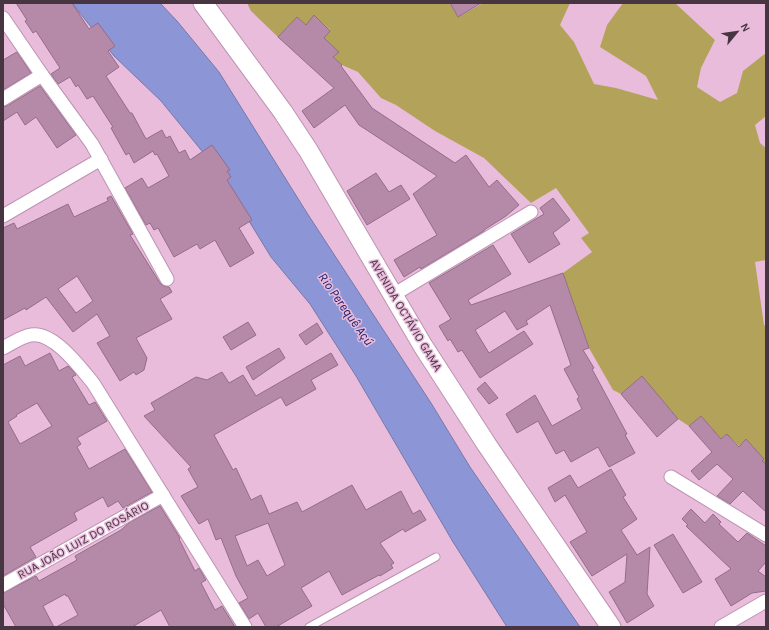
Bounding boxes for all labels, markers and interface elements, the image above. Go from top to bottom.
north arrow [717,12,757,52]
text: N [738,21,753,34]
street label: AVENIDA OCTÁVIO GAMA [367,256,446,374]
water label: Rio Perequê Açú [315,270,377,349]
street label: RUA JOÃO LUIZ DO ROSÁRIO [14,497,151,582]

